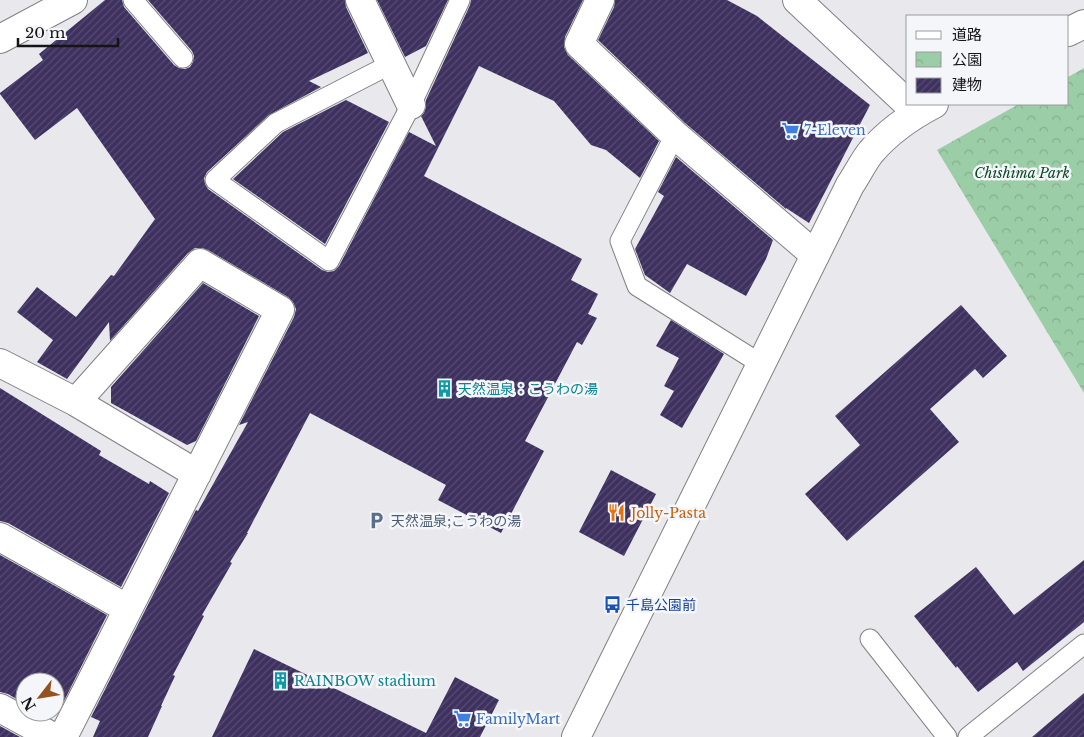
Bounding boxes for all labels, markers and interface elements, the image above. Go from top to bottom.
scale bar [18,15,118,47]
legend [906,15,1069,105]
text: 20 m [25,23,65,42]
text: 道路 [952,25,982,44]
text: 公園 [952,50,982,69]
text: 建物 [952,75,982,94]
supermarket icon: 7-Eleven [780,120,800,140]
place label: 7-Eleven [804,121,866,139]
park label: Chishima Park [974,164,1070,182]
building icon: 天然温泉：こうわの湯 [434,379,454,399]
place label: 天然温泉：こうわの湯 [458,380,598,398]
restaurant icon: Jolly-Pasta [607,503,627,523]
place label: Jolly-Pasta [629,504,706,522]
parking icon: 天然温泉;こうわの湯 [367,511,387,531]
place label: 天然温泉;こうわの湯 [391,512,521,530]
bus stop icon: 千島公園前 [602,595,622,615]
place label: 千島公園前 [626,596,696,614]
building icon: RAINBOW stadium [270,671,290,691]
north arrow [15,672,65,722]
place label: RAINBOW stadium [294,672,436,690]
text: N [18,693,40,714]
supermarket icon: FamilyMart [452,709,472,729]
place label: FamilyMart [476,710,561,728]

